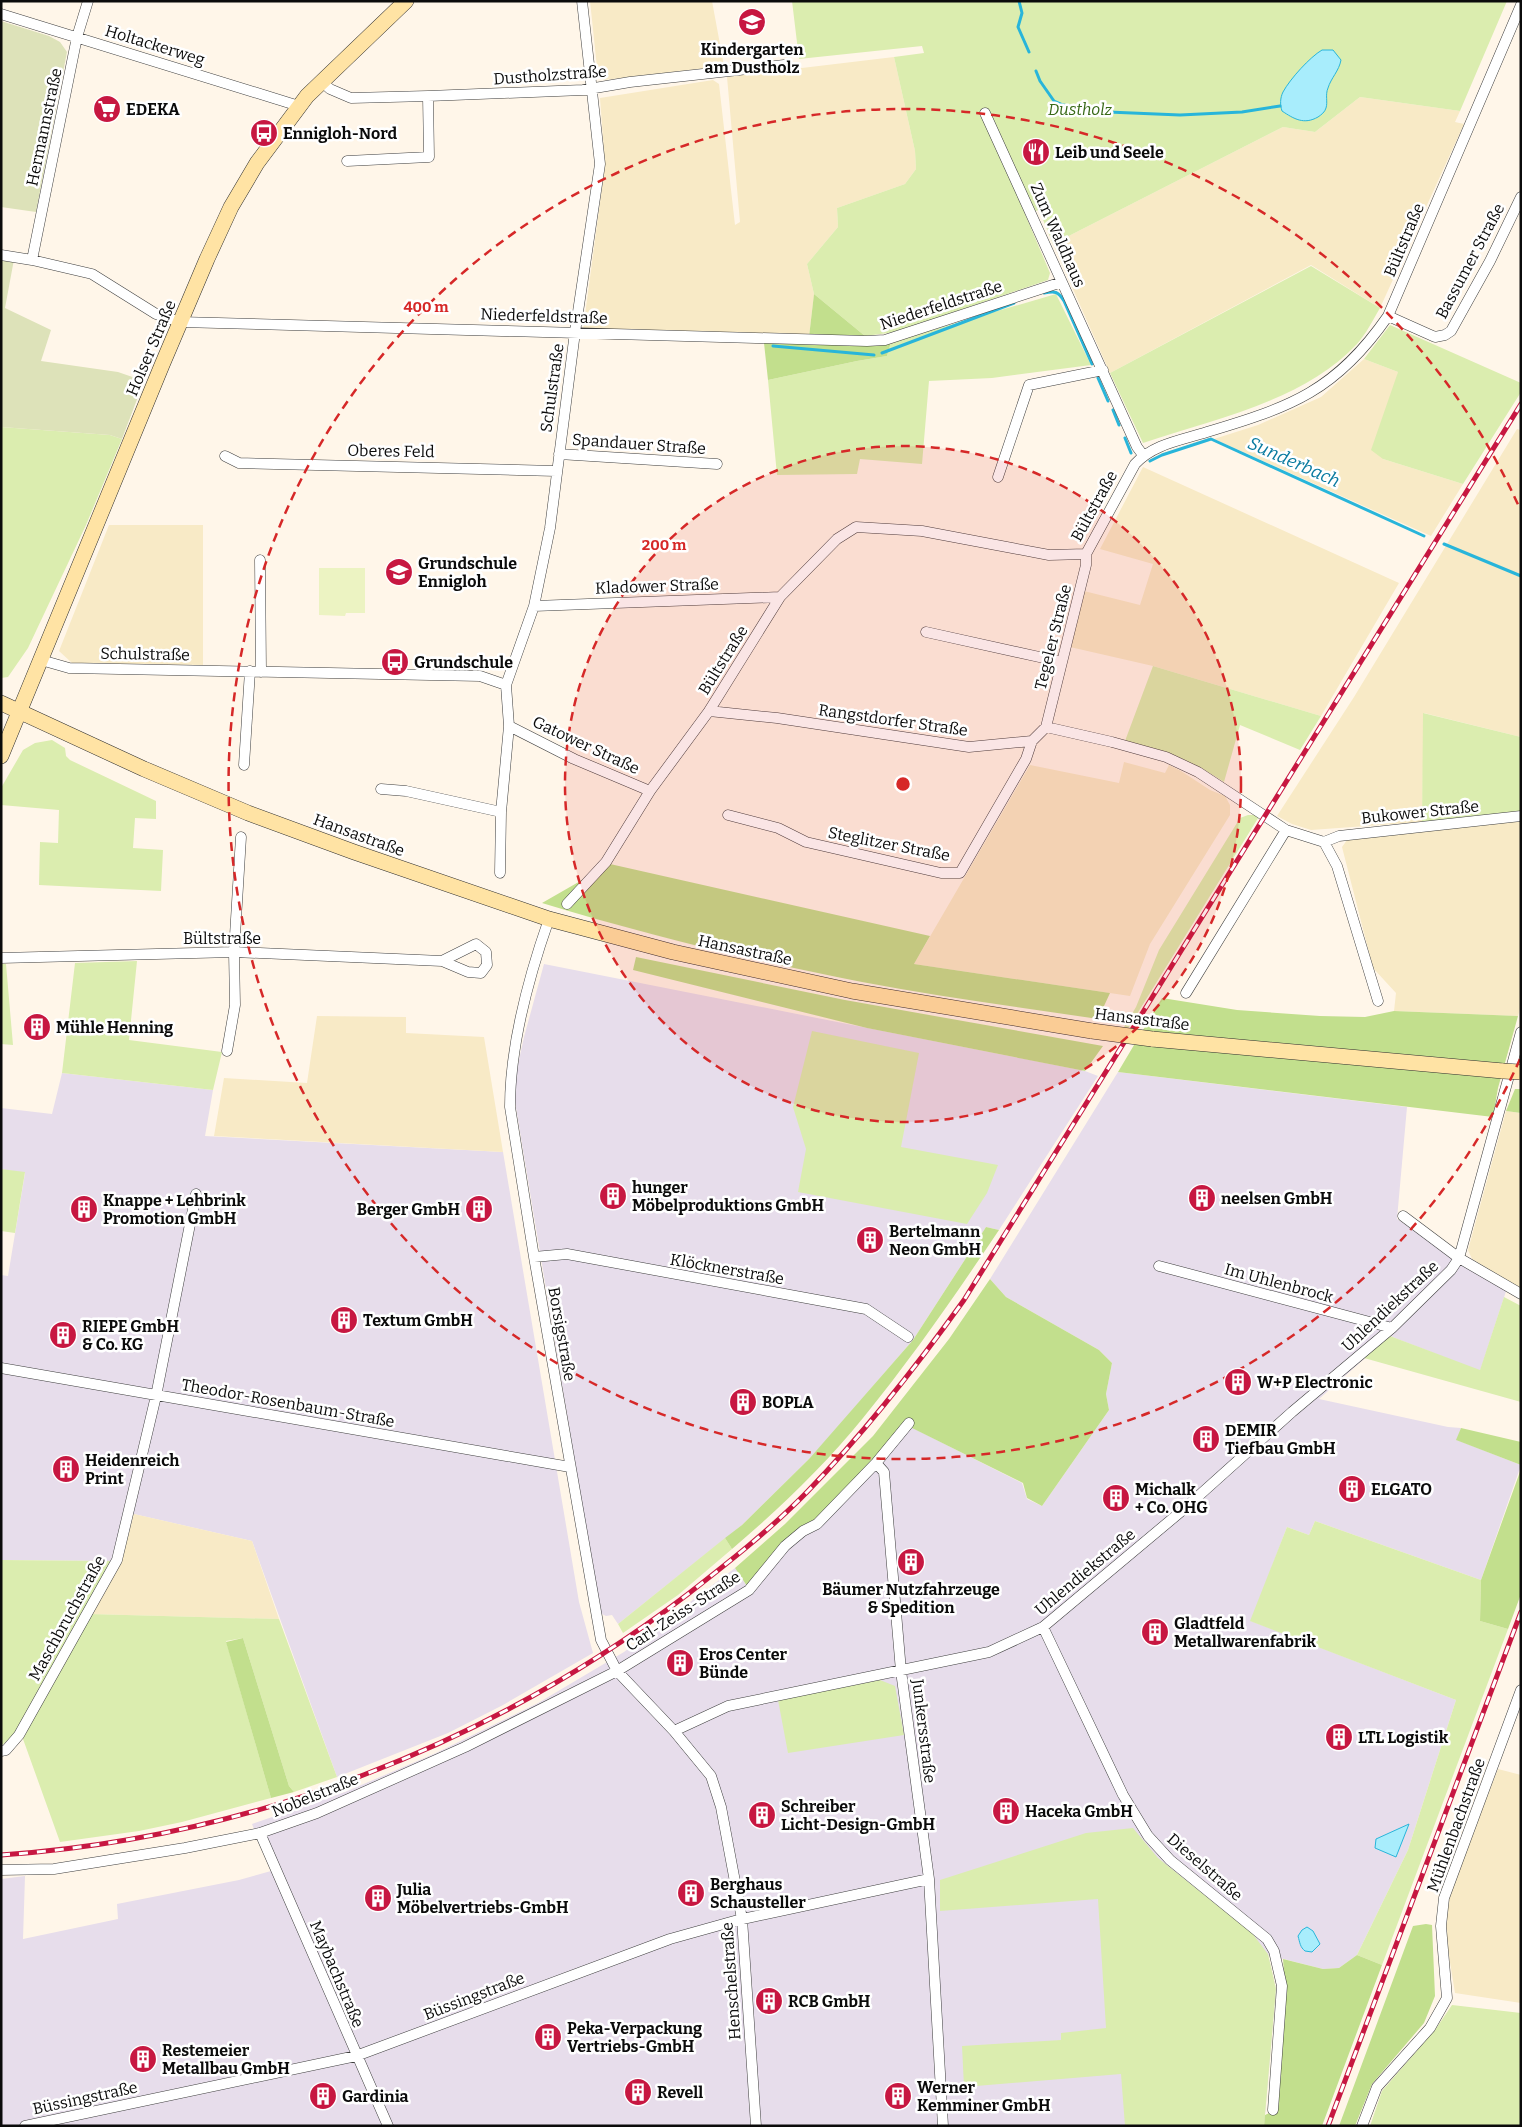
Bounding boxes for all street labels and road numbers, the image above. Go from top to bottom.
street label: Holtackerweg [103,21,207,69]
street label: Dustholzstraße [493,62,607,88]
street label: Hermannstraße [22,66,66,188]
street label: Zum Waldhaus [1027,180,1089,290]
street label: Bültstraße [1380,200,1428,280]
street label: Bassumer Straße [1432,200,1508,322]
street label: Niederfeldstraße [878,276,1004,334]
street label: Holser Straße [122,297,180,399]
street label: Niederfeldstraße [480,304,608,328]
street label: Schulstraße [536,342,568,434]
street label: Spandauer Straße [572,430,706,458]
street label: Oberes Feld [347,441,435,461]
street label: Bültstraße [1067,467,1121,545]
street label: Kladower Straße [595,574,719,598]
street label: Tegeler Straße [1031,582,1075,692]
street label: Bültstraße [694,622,752,698]
street label: Schulstraße [100,644,190,664]
street label: Rangstdorfer Straße [817,700,969,740]
street label: Gatower Straße [529,712,643,778]
street label: Bukower Straße [1360,796,1480,828]
street label: Hansastraße [311,810,407,860]
street label: Steglitzer Straße [826,823,952,865]
street label: Bültstraße [183,929,261,948]
street label: Hansastraße [696,931,794,969]
street label: Hansastraße [1093,1004,1191,1034]
street label: Klöcknerstraße [669,1250,785,1288]
street label: Uhlendiekstraße [1338,1256,1442,1356]
street label: Im Uhlenbrock [1223,1259,1335,1307]
street label: Borsigstraße [544,1285,580,1383]
street label: Theodor-Rosenbaum-Straße [180,1375,396,1431]
street label: Uhlendiekstraße [1031,1525,1139,1619]
street label: Maschbruchstraße [25,1552,109,1684]
street label: Carl-Zeiss-Straße [622,1567,744,1655]
street label: Junkersstraße [908,1677,940,1784]
street label: Mühlenbachstraße [1423,1755,1489,1895]
street label: Nobelstraße [269,1769,361,1821]
street label: Dieselstraße [1163,1829,1247,1905]
street label: Maybachstraße [306,1918,368,2030]
street label: Henschelstraße [717,1921,745,2041]
street label: Büssingstraße [421,1968,527,2024]
street label: Büssingstraße [31,2078,139,2118]

